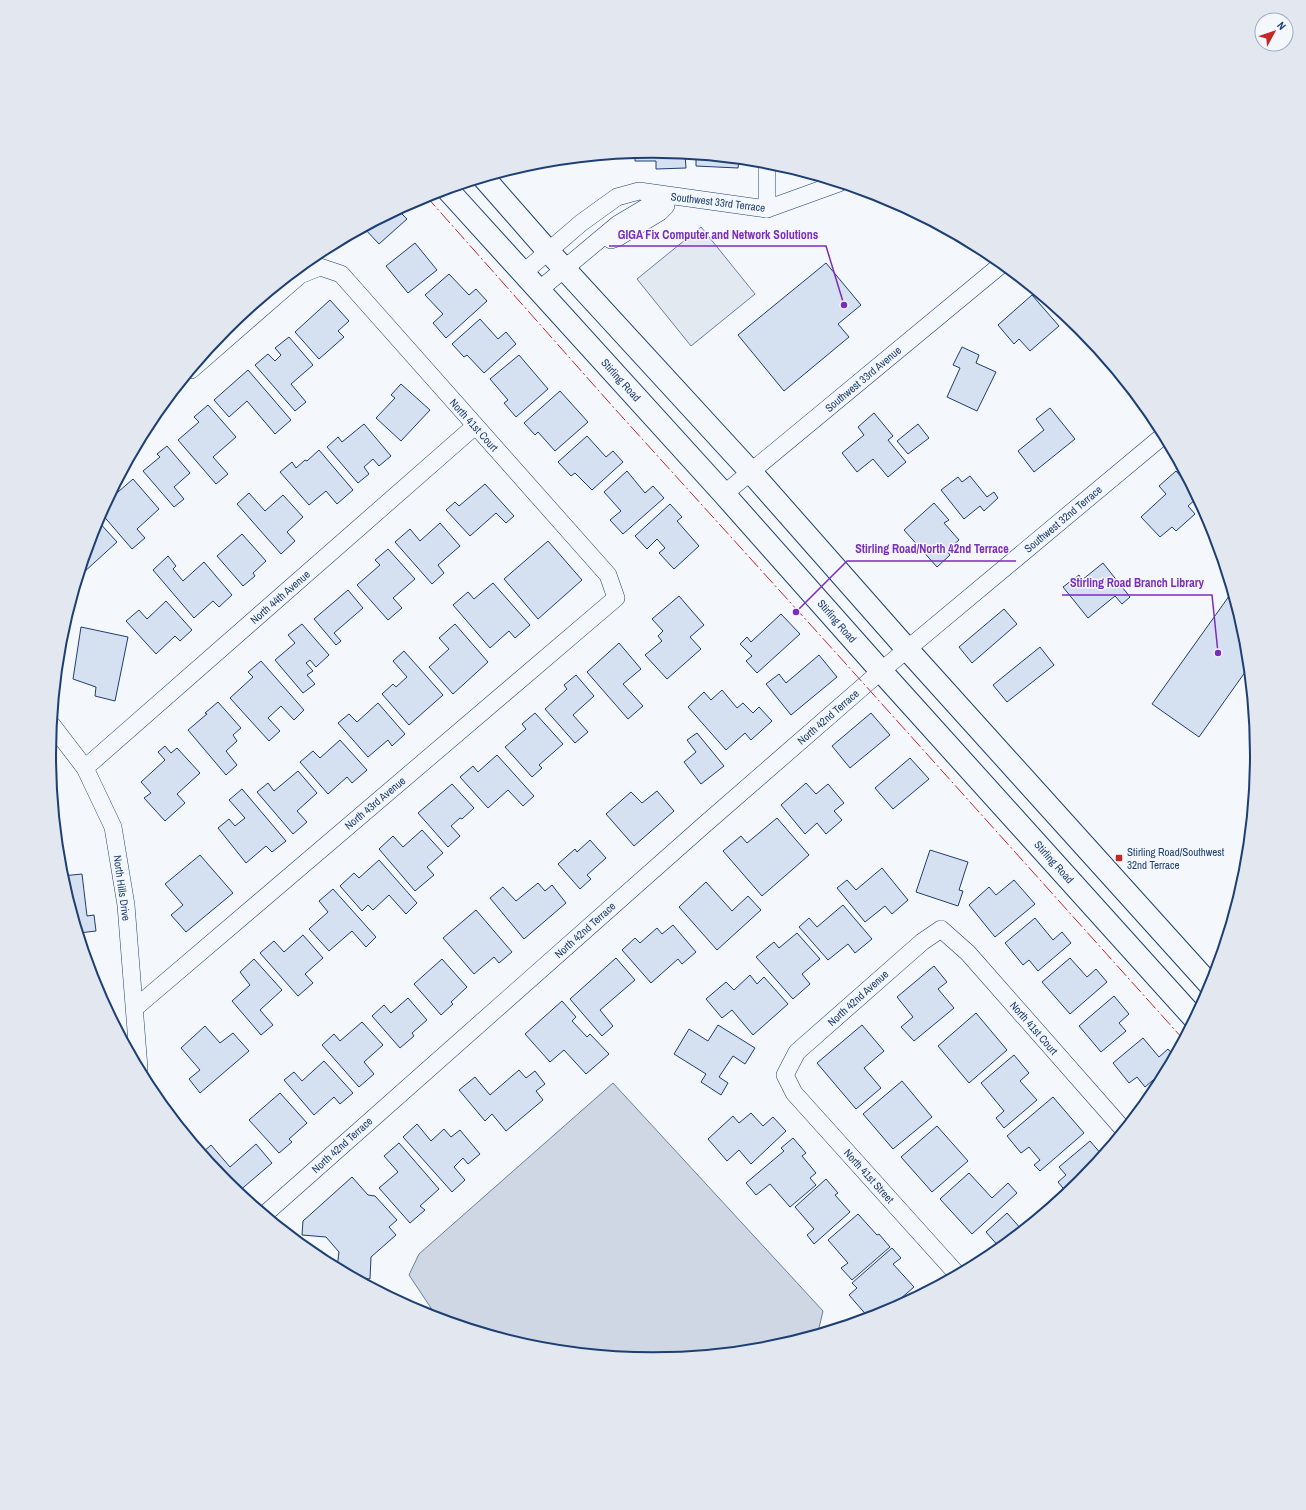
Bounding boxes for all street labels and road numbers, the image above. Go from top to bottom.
street label: Southwest 33rd Terrace [670,189,766,215]
street label: Southwest 33rd Avenue [822,343,904,415]
street label: Stirling Road [598,356,644,404]
street label: North 41st Court [447,396,502,455]
street label: Southwest 32nd Terrace [1021,482,1105,556]
street label: North 44th Avenue [247,567,313,627]
street label: Stirling Road [814,597,860,645]
street label: North 42nd Terrace [794,686,862,748]
street label: North 43rd Avenue [342,774,408,832]
street label: Stirling Road [1031,838,1077,886]
street label: North Hills Drive [110,854,134,922]
street label: North 42nd Terrace [552,899,618,961]
street label: North 42nd Avenue [825,967,891,1029]
street label: North 41st Court [1007,998,1061,1058]
street label: North 42nd Terrace [309,1114,375,1176]
street label: North 41st Street [841,1146,897,1206]

